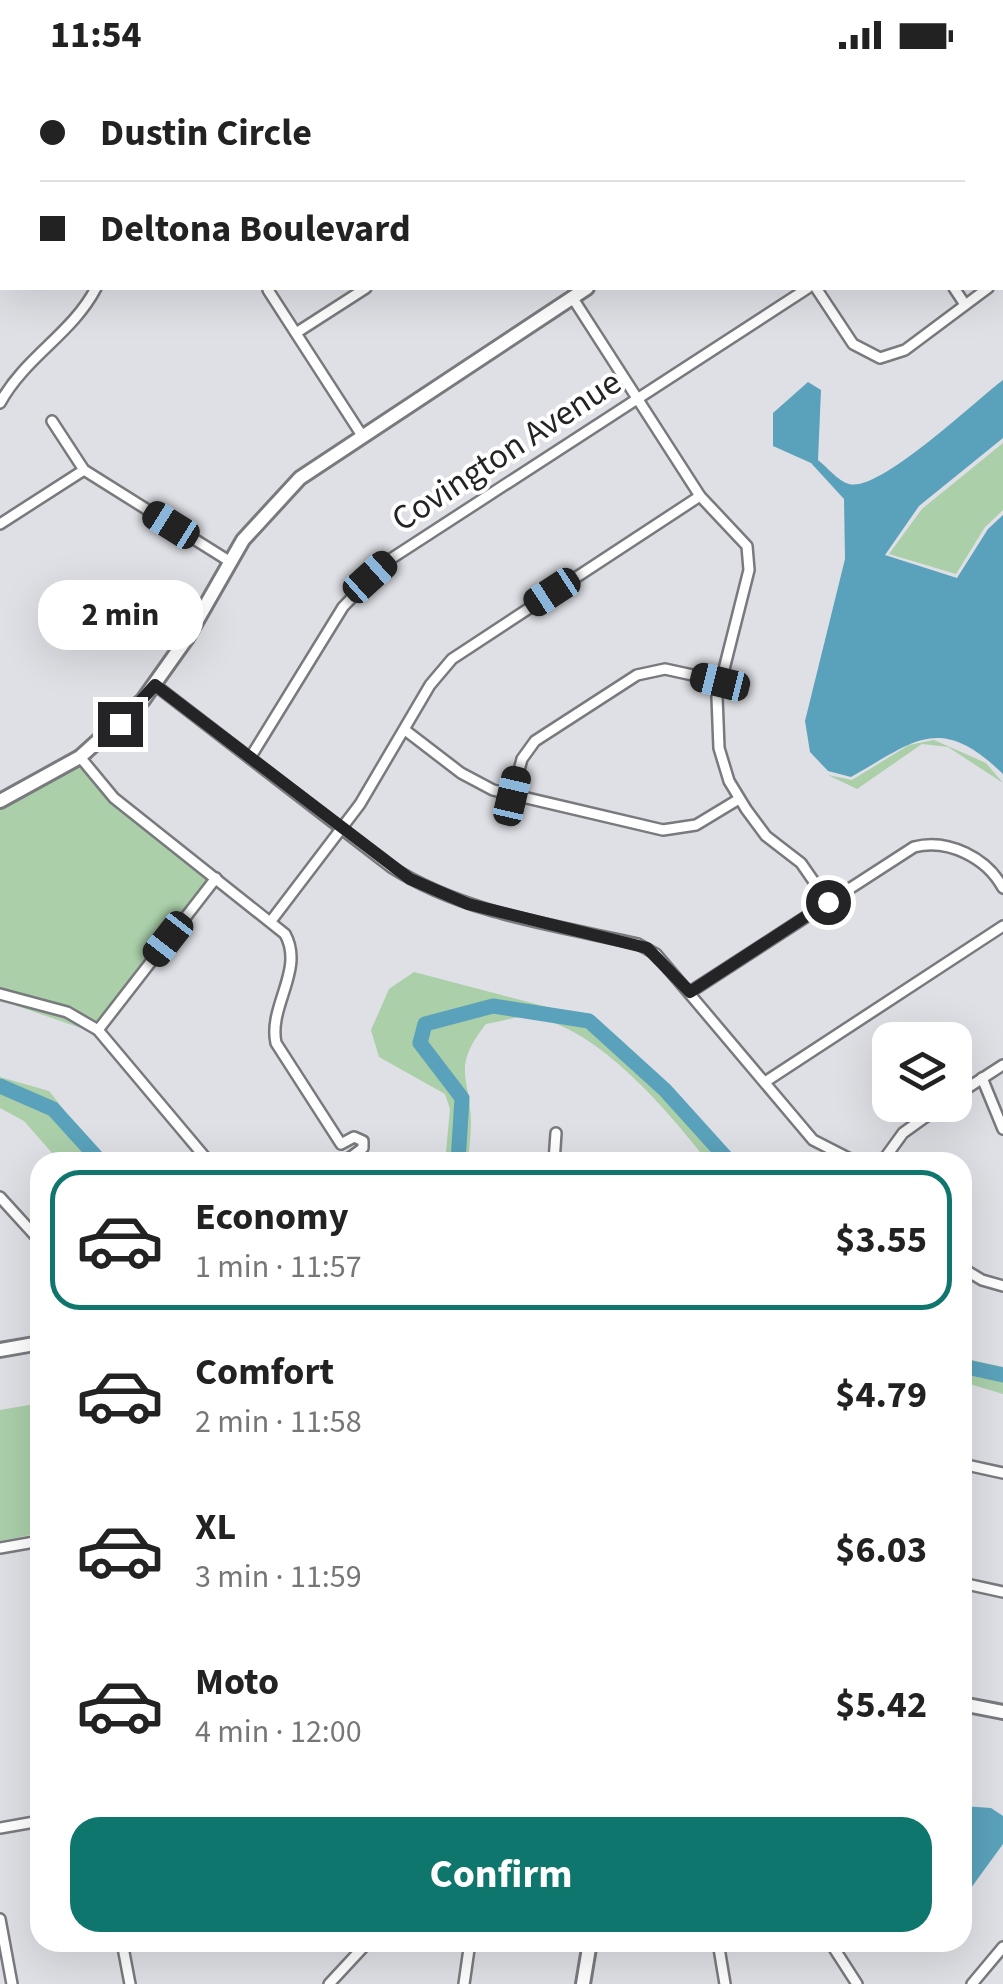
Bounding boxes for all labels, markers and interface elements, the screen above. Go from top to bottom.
text: 11:54 [50,8,142,62]
text: Dustin Circle [100,106,312,160]
text: Deltona Boulevard [100,202,411,256]
street label: Covington Avenue [382,358,631,544]
car [138,496,204,554]
car [338,546,402,608]
car [519,563,585,621]
callout: 2 min [38,579,202,649]
text: 2 min [82,592,159,638]
car [687,660,753,704]
route end [98,702,143,747]
car [491,763,533,829]
route start [806,880,851,925]
car [138,906,198,972]
map controls [872,1022,972,1122]
button: layers [872,1022,972,1122]
text: Economy [195,1190,348,1244]
icon: car [75,1195,165,1285]
text: $3.55 [835,1213,927,1267]
text: 1 min · 11:57 [195,1244,362,1290]
text: Comfort [195,1345,334,1399]
icon: car [75,1350,165,1440]
text: $4.79 [835,1368,927,1422]
text: 2 min · 11:58 [195,1399,362,1445]
text: XL [195,1500,236,1554]
icon: car [75,1505,165,1595]
text: $6.03 [835,1523,927,1577]
text: 3 min · 11:59 [195,1554,362,1600]
text: Moto [195,1655,279,1709]
icon: car [75,1660,165,1750]
text: $5.42 [835,1678,927,1732]
text: 4 min · 12:00 [195,1709,362,1755]
button: Confirm [70,1817,932,1932]

